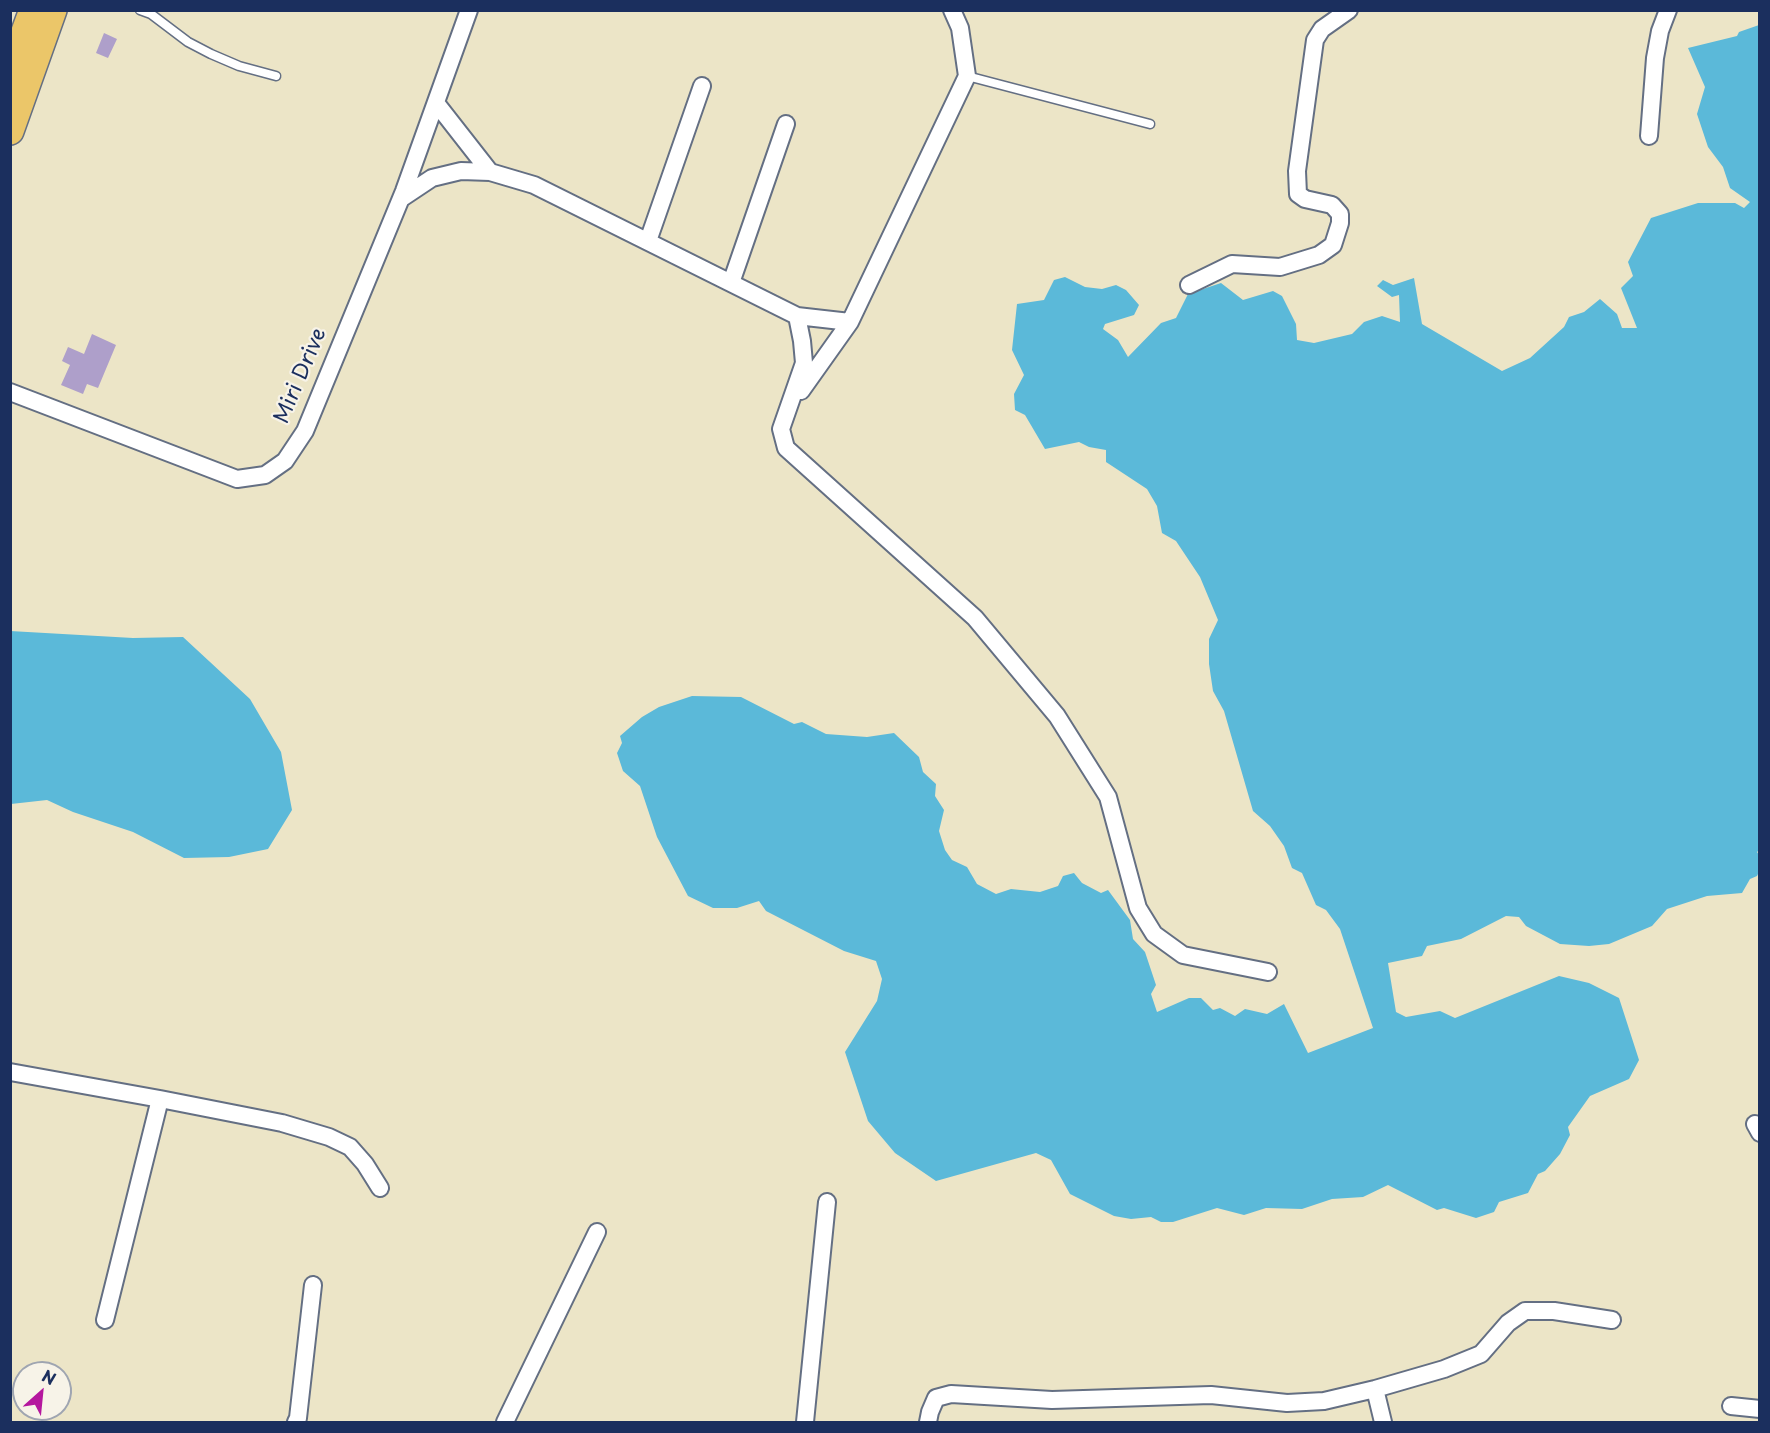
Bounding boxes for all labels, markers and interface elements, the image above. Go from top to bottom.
street label: Miri Drive [270,324,332,428]
north arrow [12,1361,72,1421]
text: N [38,1363,60,1390]

